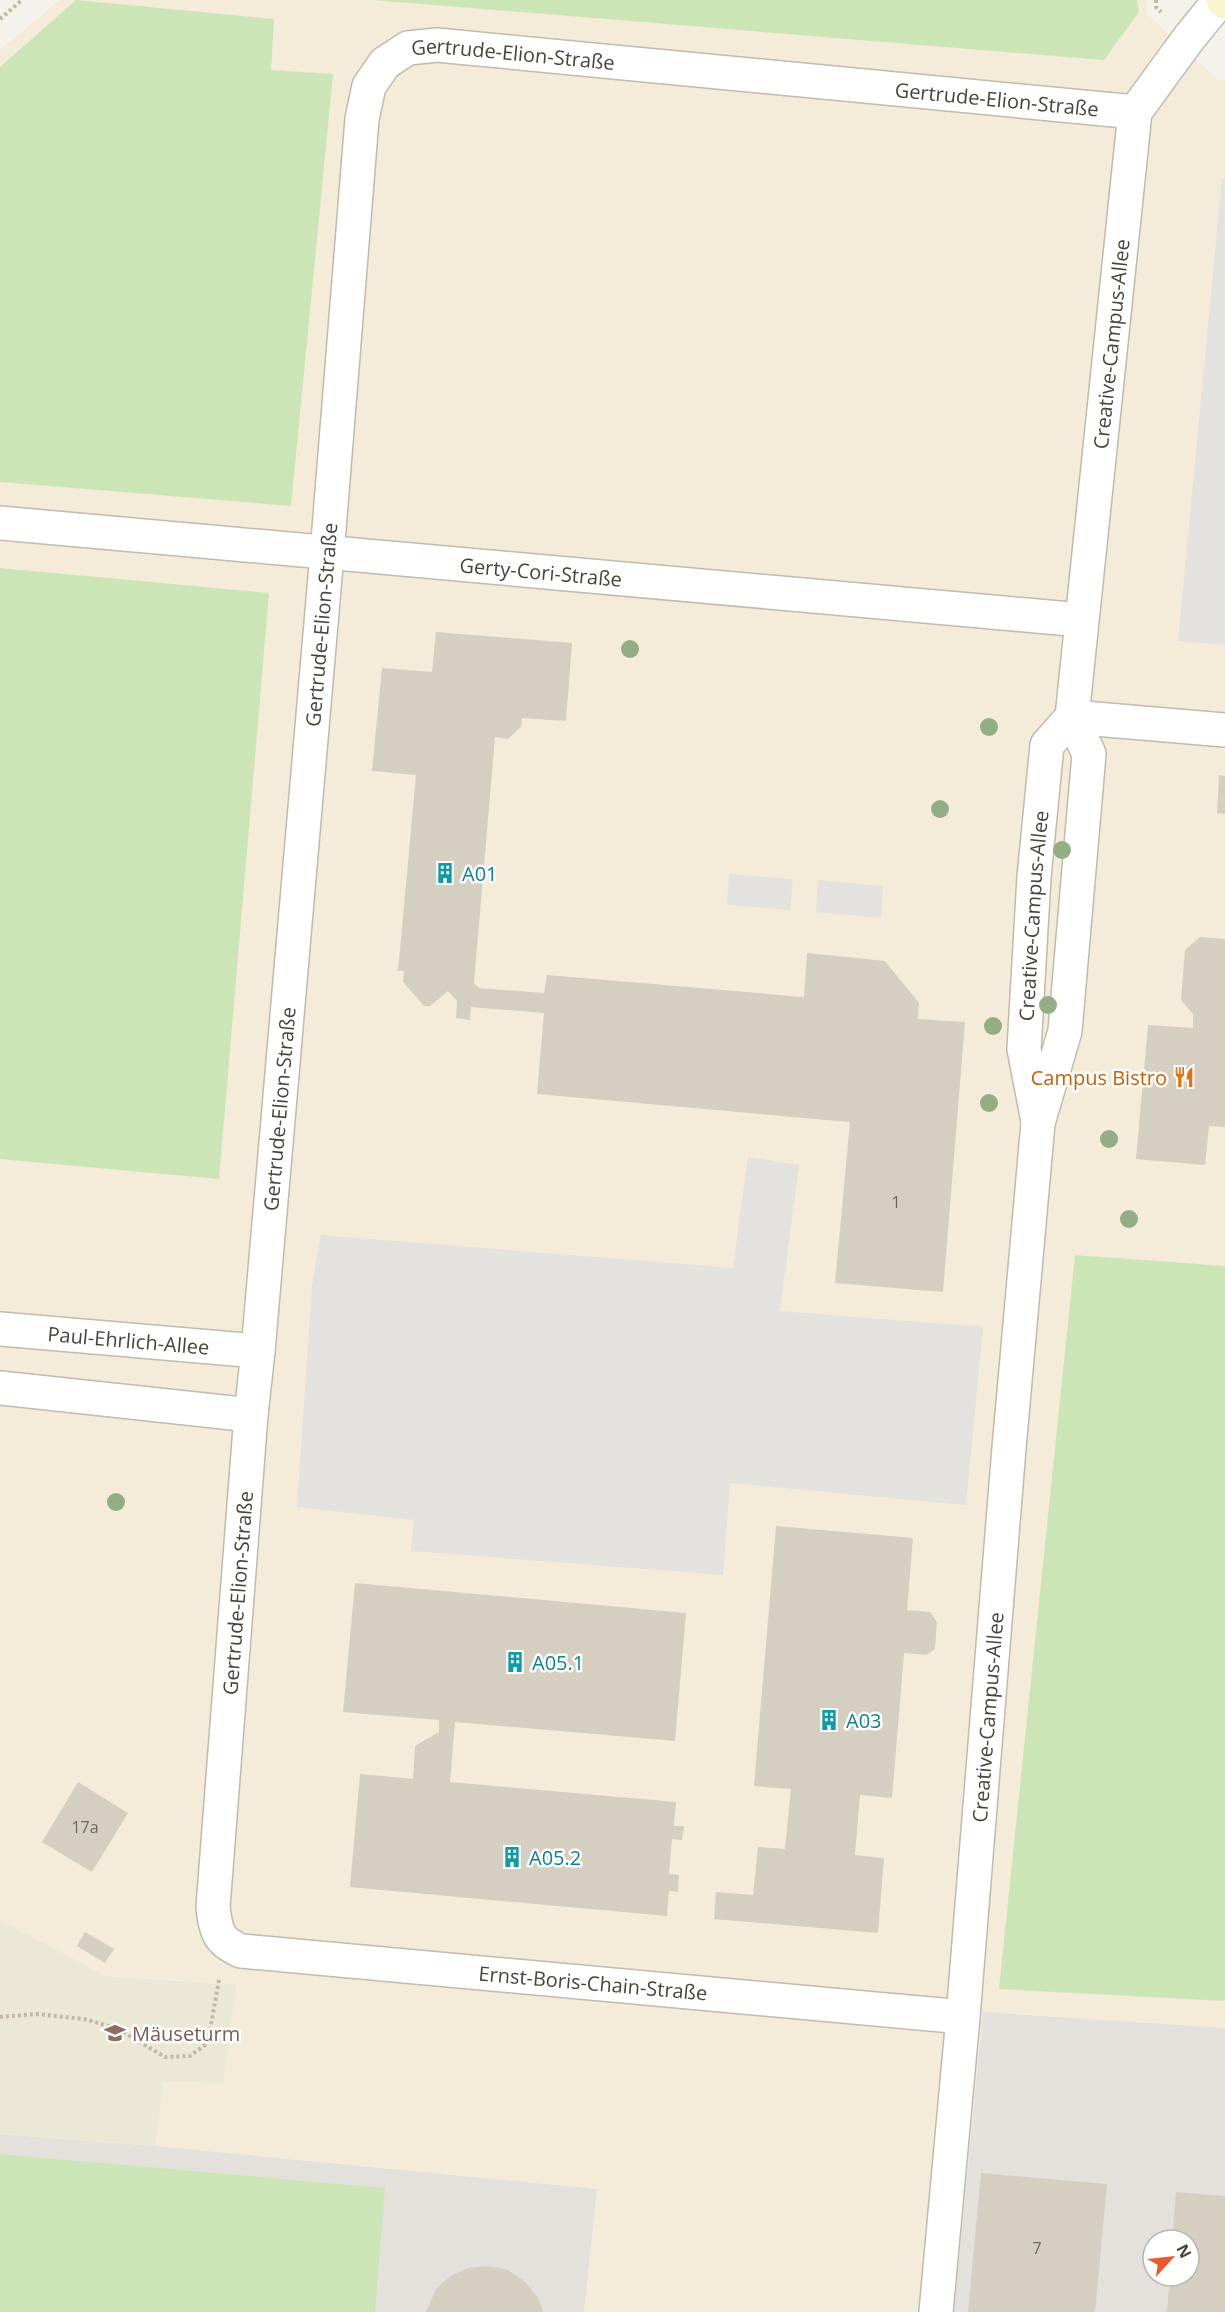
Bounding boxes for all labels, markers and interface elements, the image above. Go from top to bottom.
street label: Gertrude-Elion-Straße [410,32,616,76]
street label: Gertrude-Elion-Straße [894,76,1100,122]
street label: Creative-Campus-Allee [1086,238,1135,450]
street label: Gertrude-Elion-Straße [299,522,343,728]
street label: Gerty-Cori-Straße [458,551,623,592]
street label: Creative-Campus-Allee [1012,809,1054,1022]
place label: A01 [462,860,498,887]
building icon: A01 [433,861,457,885]
street label: Gertrude-Elion-Straße [257,1006,301,1212]
place label: Campus Bistro [1031,1064,1167,1091]
restaurant icon: Campus Bistro [1172,1065,1196,1089]
house number: 1 [891,1191,901,1213]
street label: Paul-Ehrlich-Allee [47,1320,210,1360]
street label: Gertrude-Elion-Straße [216,1490,259,1696]
street label: Creative-Campus-Allee [965,1611,1009,1823]
place label: A05.1 [532,1649,584,1676]
building icon: A05.1 [503,1650,527,1674]
place label: A03 [846,1707,882,1734]
building icon: A03 [817,1708,841,1732]
house number: 17a [71,1816,99,1838]
place label: A05.2 [529,1844,581,1871]
building icon: A05.2 [500,1845,524,1869]
street label: Ernst-Boris-Chain-Straße [477,1960,709,2006]
place label: Mäuseturm [132,2020,240,2047]
school or university icon: Mäuseturm [103,2021,127,2045]
north arrow [1141,2228,1201,2288]
house number: 7 [1032,2237,1042,2259]
text: N [1172,2240,1197,2262]

